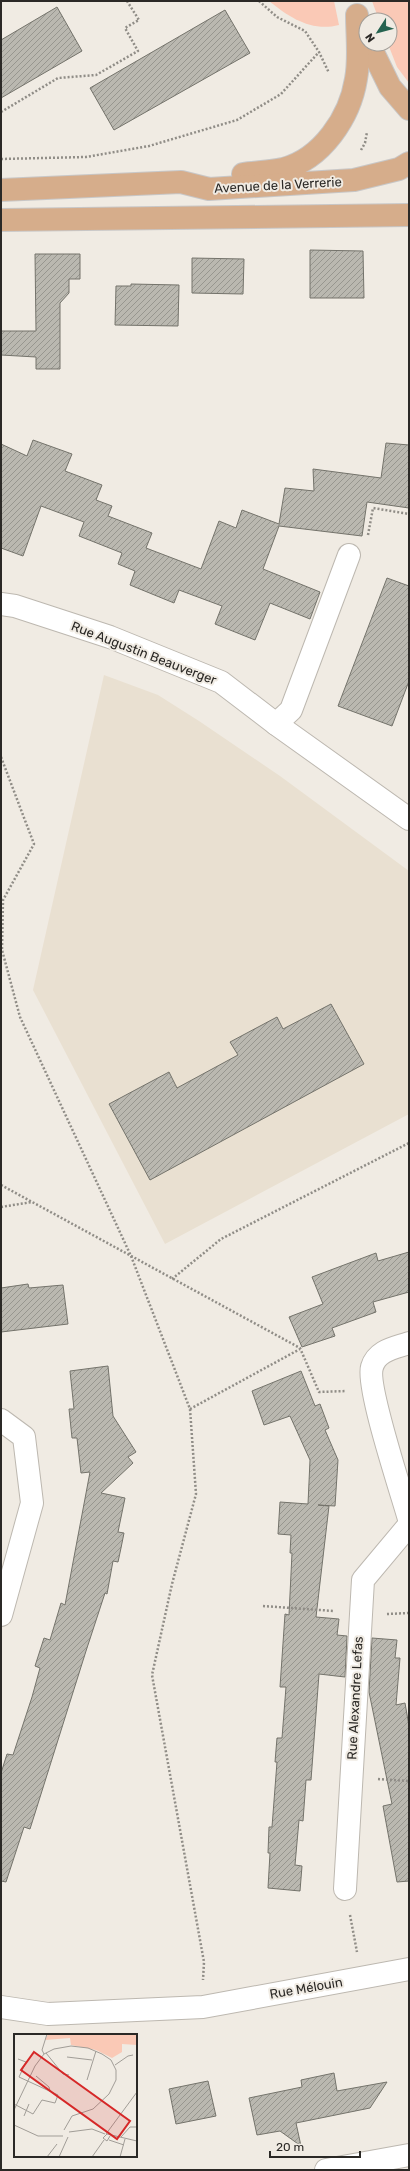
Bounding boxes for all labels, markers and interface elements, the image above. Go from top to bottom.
north arrow [358,12,398,52]
text: N [363,30,378,45]
street label: Avenue de la Verrerie [214,174,342,196]
street label: Rue Augustin Beauverger [69,618,219,689]
street label: Rue Alexandre Lefas [344,1636,366,1760]
street label: Rue Mélouin [268,1974,344,2002]
inset map [14,2034,137,2157]
scale bar [270,2133,360,2159]
text: 20 m [276,2140,304,2154]

